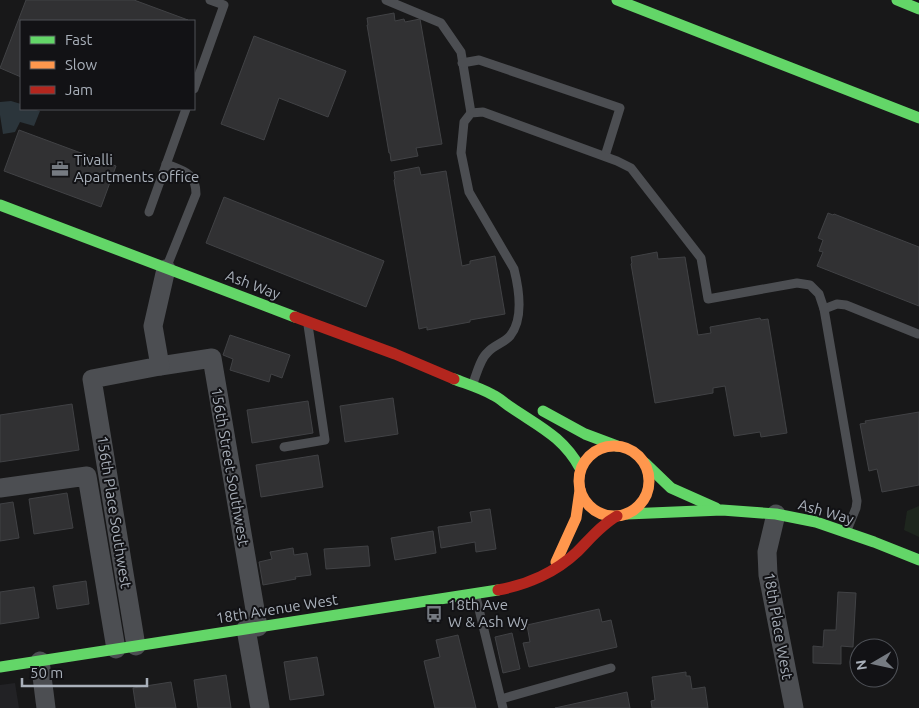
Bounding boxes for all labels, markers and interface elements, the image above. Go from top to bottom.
legend [20,20,195,110]
text: Fast [65,31,93,48]
text: Slow [65,56,98,73]
text: Jam [65,81,93,98]
place label: Tivalli Apartments Office [74,151,199,185]
office icon: Tivalli Apartments Office [50,159,70,179]
street label: Ash Way [224,266,283,303]
street label: 156th Street Southwest [208,386,253,548]
street label: 156th Place Southwest [94,434,135,590]
street label: Ash Way [796,495,856,528]
street label: 18th Place West [761,571,796,681]
street label: 18th Avenue West [215,590,339,627]
place label: 18th Ave W & Ash Wy [448,596,528,630]
bus stop icon: 18th Ave W & Ash Wy [424,604,444,624]
north arrow [849,638,899,688]
scale bar [22,656,148,688]
text: N [852,659,870,671]
text: 50 m [30,664,63,681]

